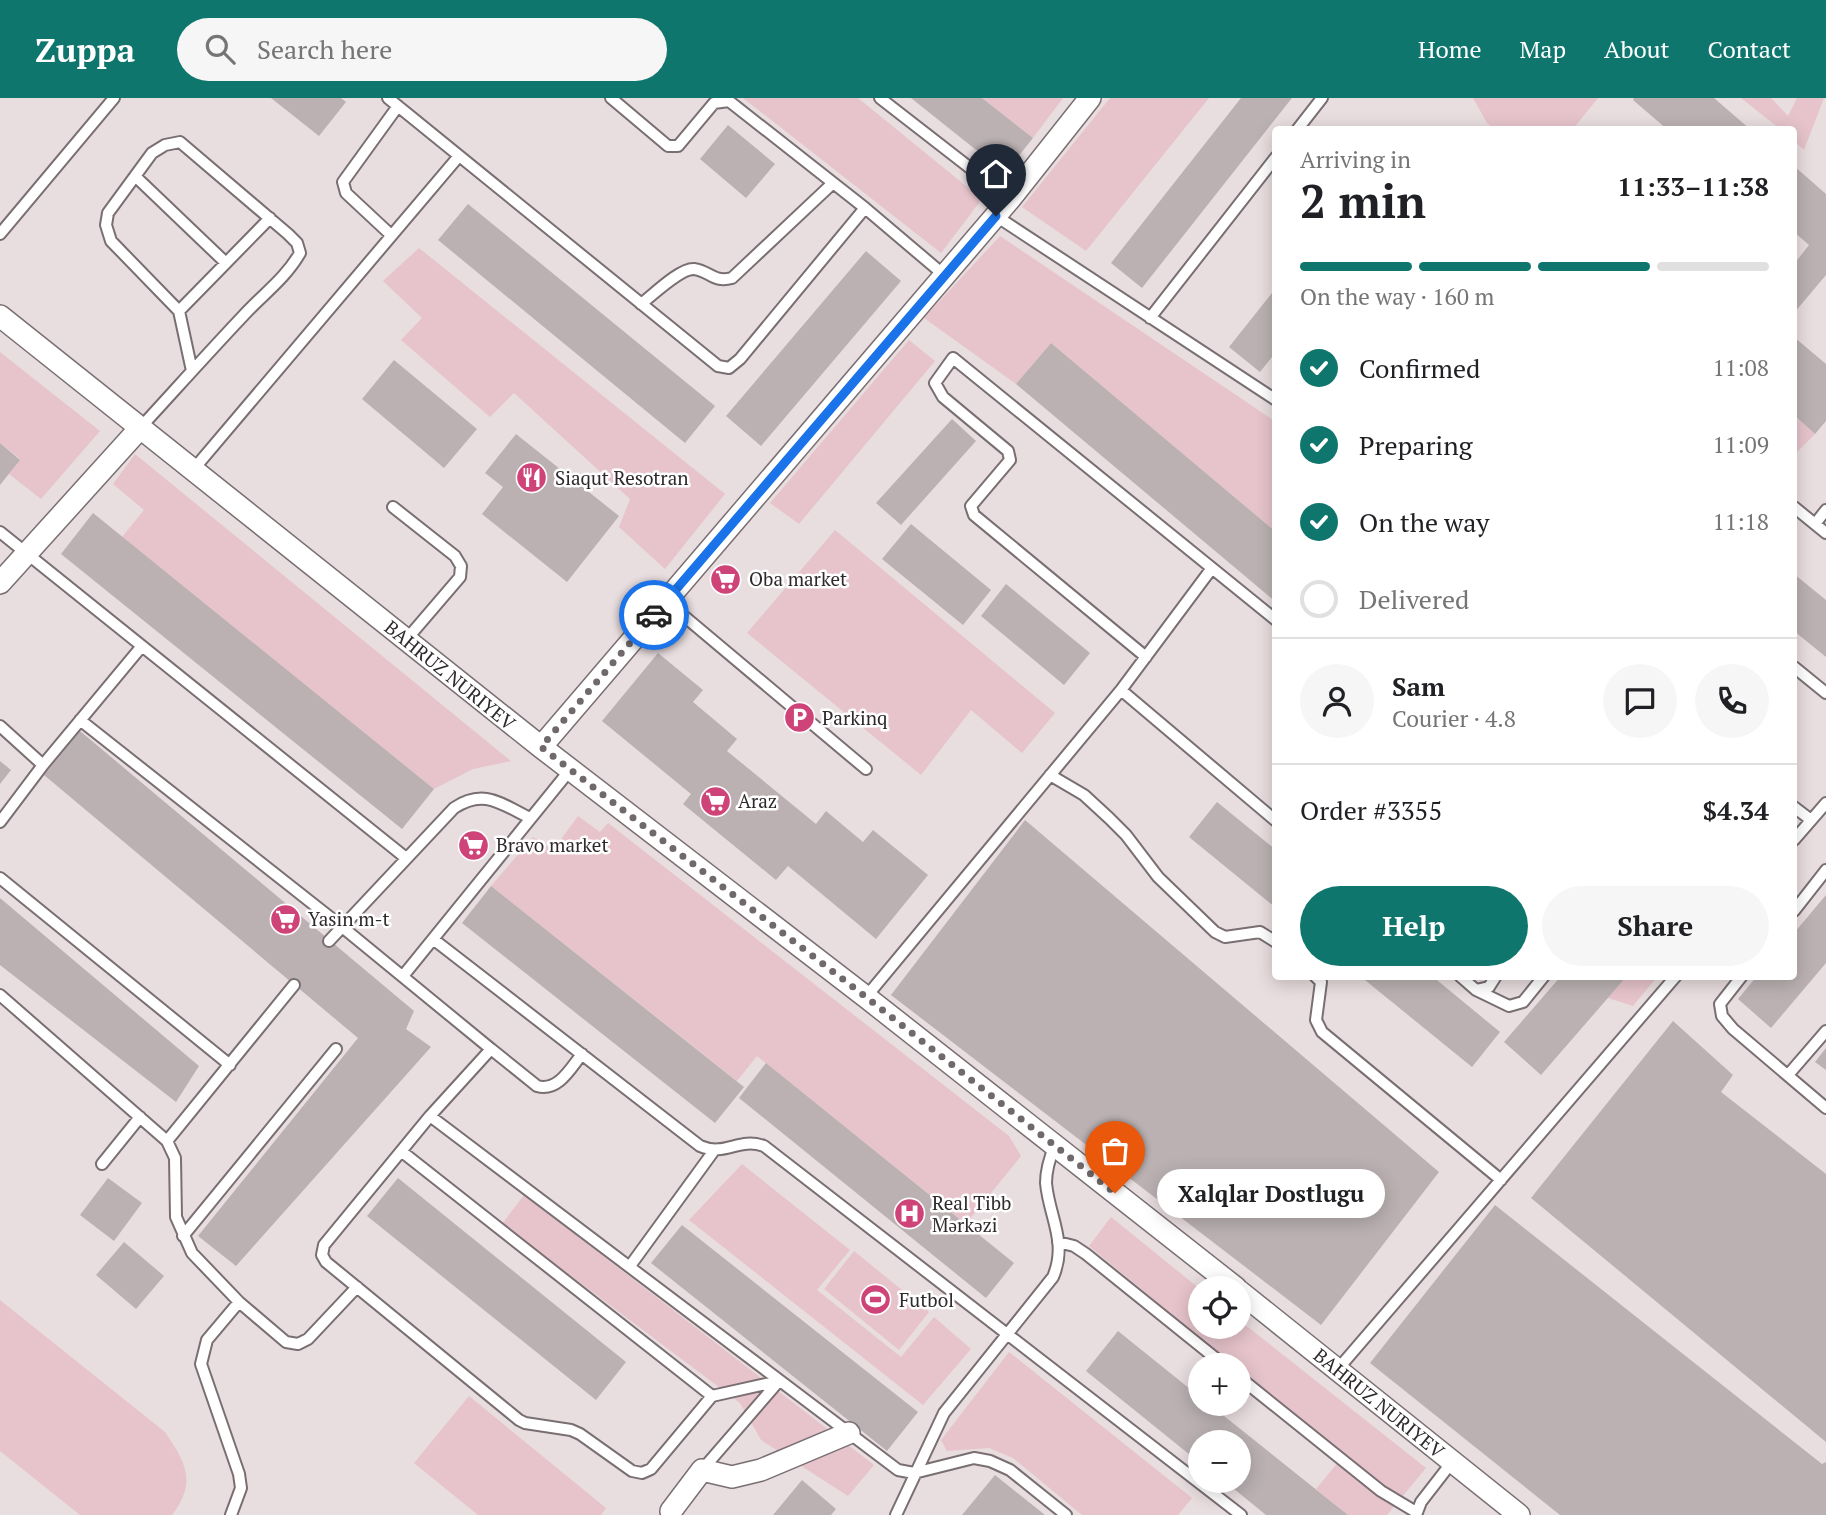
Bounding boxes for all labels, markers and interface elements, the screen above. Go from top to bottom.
search box [177,18,667,81]
text: Zuppa [35,28,135,71]
icon: search [201,30,239,68]
text: Search here [257,32,392,66]
text: Home [1418,33,1482,65]
text: Map [1520,33,1566,65]
text: About [1604,33,1670,65]
text: Contact [1708,33,1791,65]
pin [966,144,1026,216]
text: Arriving in [1300,144,1411,175]
icon: home [977,155,1015,193]
text: 11:33–11:38 [1617,169,1769,203]
text: 2 min [1300,170,1426,231]
text: On the way · 160 m [1300,281,1494,312]
icon: check [1300,349,1338,387]
text: Confirmed [1359,351,1480,385]
text: 11:08 [1712,352,1769,383]
icon: check [1300,426,1338,464]
text: Preparing [1359,428,1472,462]
text: 11:09 [1712,429,1769,460]
restaurant icon: Siaqut Resotran [515,461,549,495]
place label: Siaqut Resotran [555,465,689,490]
icon: check [1300,503,1338,541]
text: On the way [1359,505,1490,539]
text: 11:18 [1712,506,1769,537]
supermarket icon: Oba market [709,562,743,596]
place label: Oba market [749,566,847,591]
courier [619,580,689,650]
text: Delivered [1359,582,1469,616]
icon: car [635,596,673,634]
street label: BAHRUZ NURIYEV [380,614,521,735]
button: person [1300,664,1374,738]
button: chat [1603,664,1677,738]
button: phone [1695,664,1769,738]
text: Sam [1392,669,1445,703]
parking icon: Parkinq [782,701,816,735]
text: Courier · 4.8 [1392,703,1516,734]
place label: Parkinq [822,705,888,730]
supermarket icon: Araz [698,784,732,818]
place label: Araz [738,788,777,813]
text: Order #3355 [1300,793,1442,827]
text: $4.34 [1703,793,1769,827]
supermarket icon: Bravo market [456,828,490,862]
place label: Bravo market [496,832,608,857]
button: Help [1300,886,1528,966]
button: Share [1542,886,1769,966]
supermarket icon: Yasin m-t [268,902,302,936]
place label: Yasin m-t [308,906,390,931]
pin [1085,1121,1145,1193]
icon: bag [1096,1132,1134,1170]
callout: Xalqlar Dostlugu [1157,1168,1384,1218]
text: Xalqlar Dostlugu [1178,1178,1364,1209]
place label: Real Tibb Mərkəzi [932,1190,1011,1237]
hospital icon: Real Tibb Mərkəzi [892,1197,926,1231]
map controls [1188,1276,1251,1493]
button: locate [1188,1276,1251,1339]
sports icon: Futbol [859,1283,893,1317]
place label: Futbol [899,1287,954,1312]
street label: BAHRUZ NURIYEV [1309,1342,1450,1463]
button: + [1188,1353,1251,1416]
button: − [1188,1430,1251,1493]

